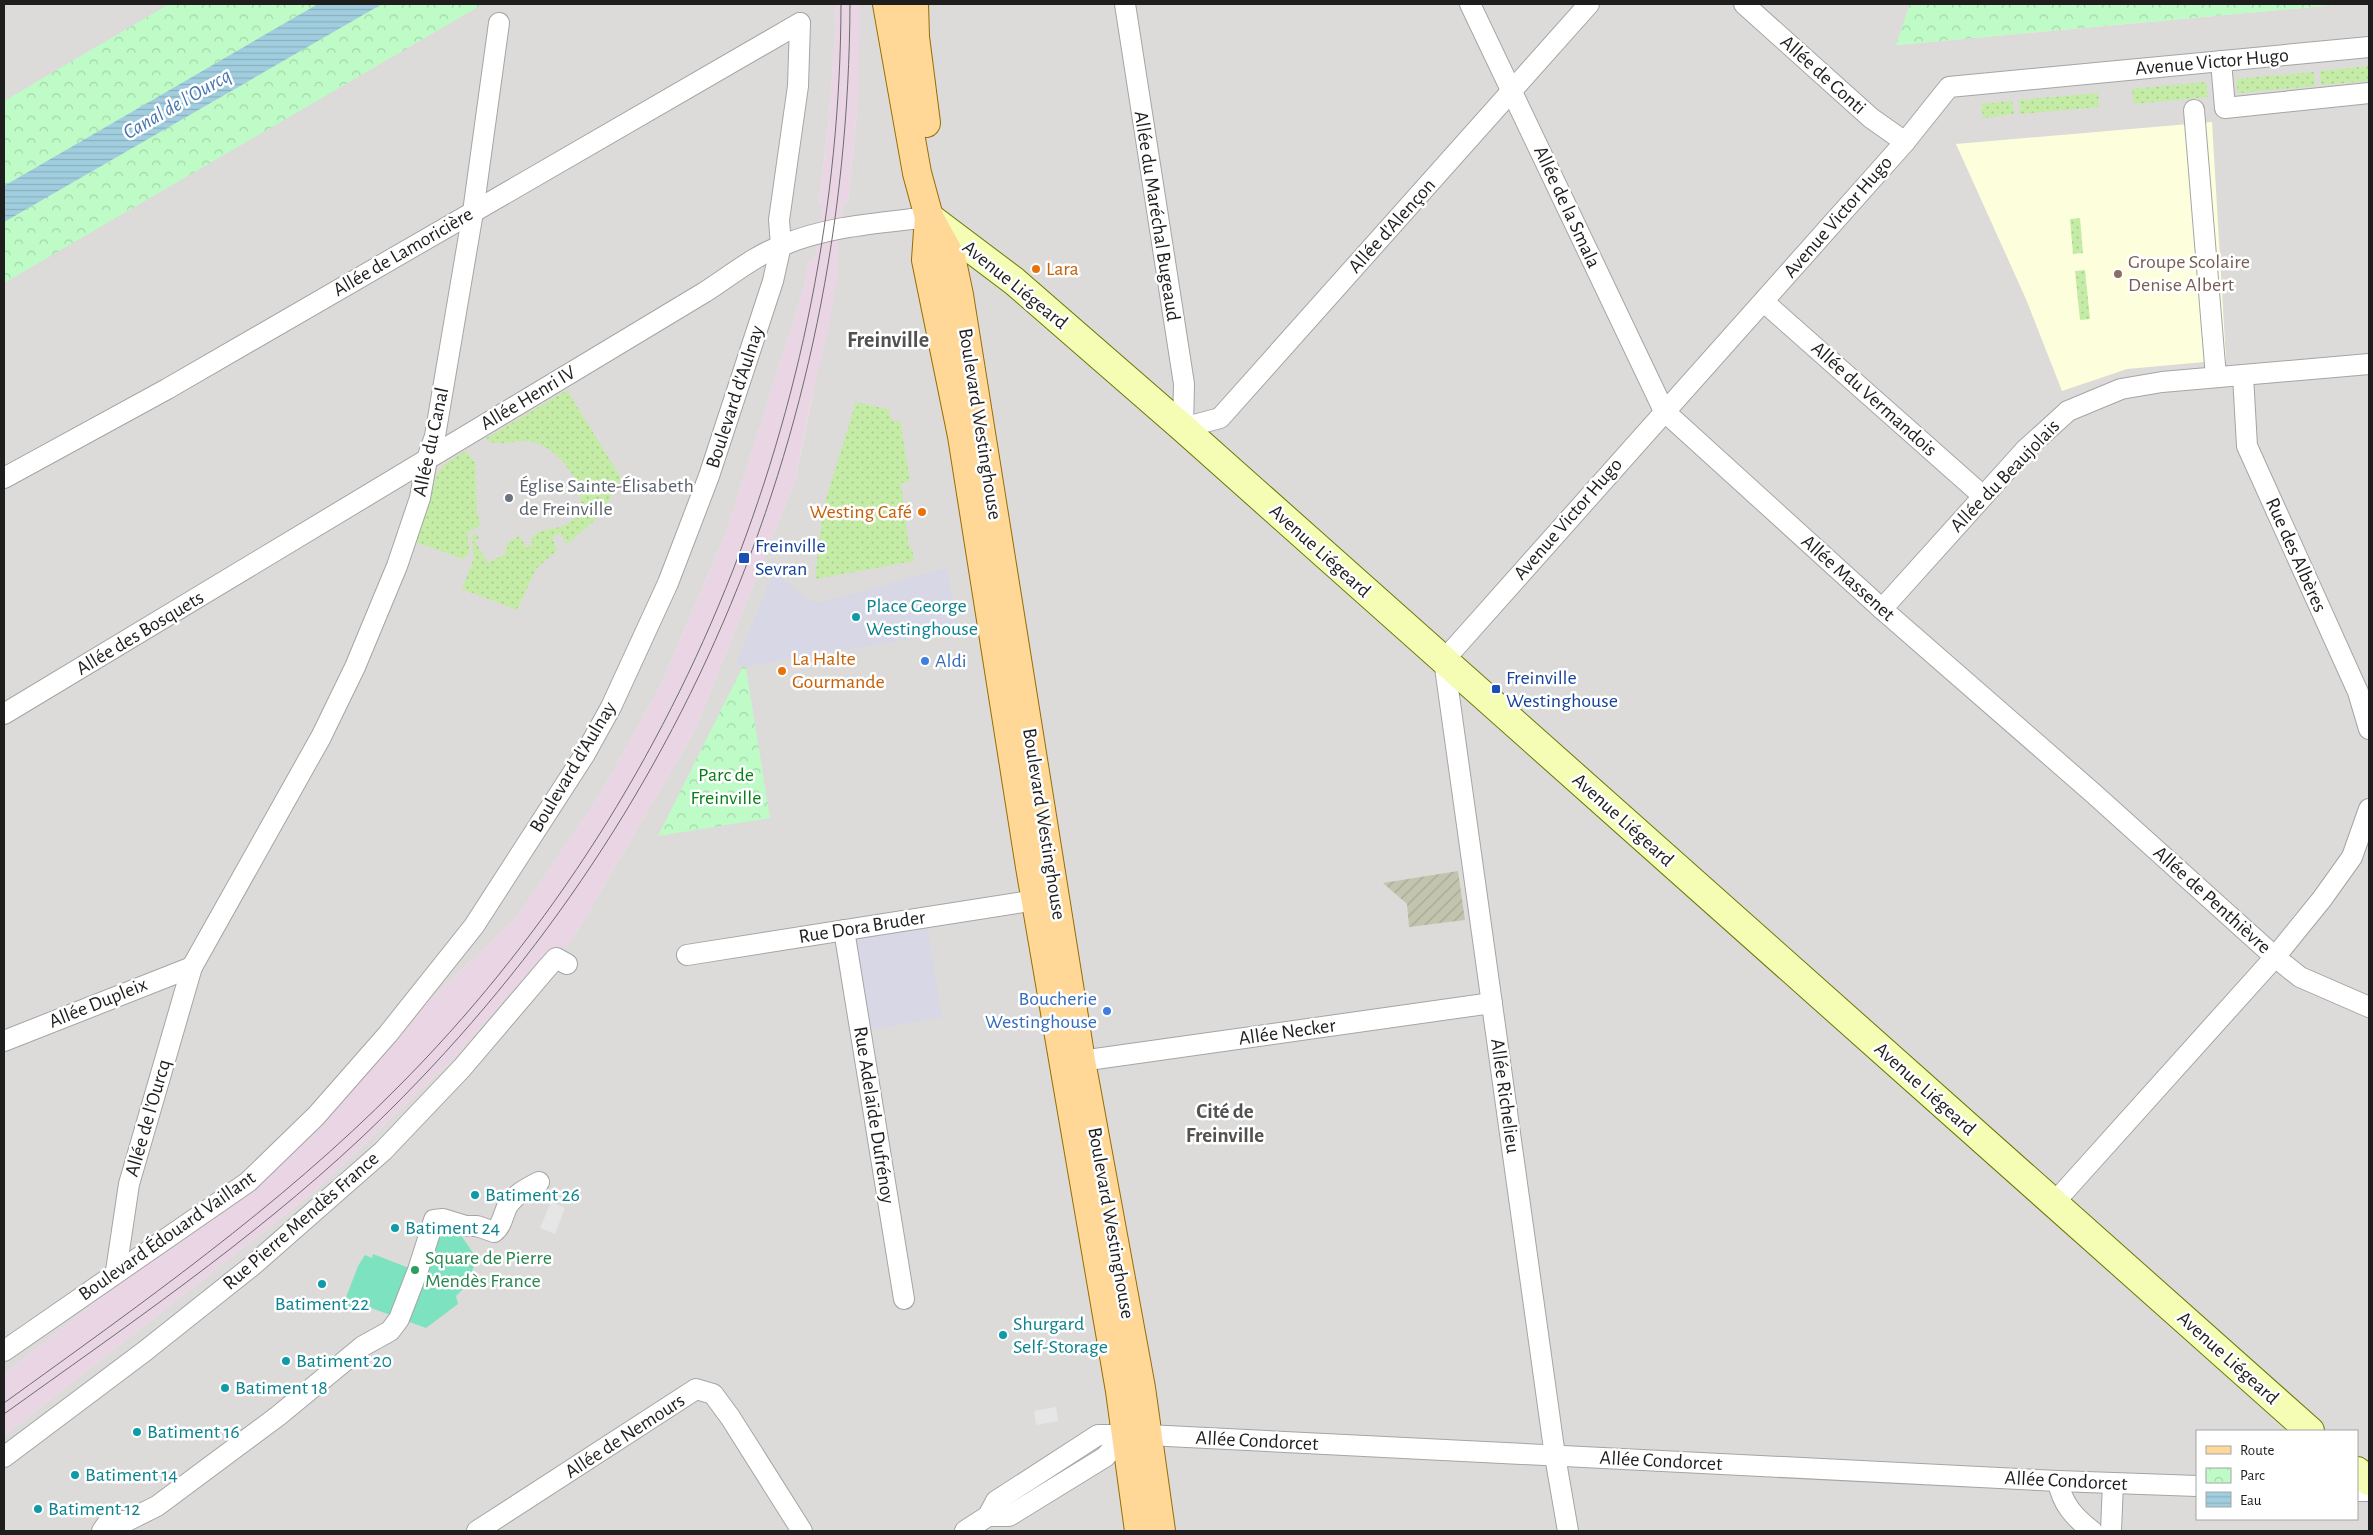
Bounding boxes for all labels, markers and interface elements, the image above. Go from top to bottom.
street label: Allée de Conti [1776,32,1870,118]
street label: Avenue Victor Hugo [2134,45,2290,79]
water label: Canal de l'Ourcq [119,65,235,143]
street label: Allée du Maréchal Bugeaud [1130,109,1184,323]
street label: Allée de la Smala [1530,143,1604,271]
street label: Avenue Victor Hugo [1780,152,1896,282]
street label: Allée d'Alençon [1345,175,1439,277]
street label: Allée de Lamoricière [330,204,476,300]
street label: Avenue Liégeard [959,237,1071,333]
place label: Groupe Scolaire Denise Albert [2128,252,2250,295]
place label: Lara [1046,259,1079,279]
marker: Lara [1030,263,1042,275]
marker: Groupe Scolaire Denise Albert [2112,268,2124,280]
street label: Boulevard d'Aulnay [703,323,768,471]
street label: Boulevard Westinghouse [955,327,1005,521]
district label: Freinville [847,329,929,351]
street label: Allée du Vermandois [1808,338,1940,460]
street label: Allée Henri IV [477,362,579,434]
street label: Allée du Canal [410,386,452,498]
street label: Allée du Beaujolais [1946,416,2064,536]
street label: Avenue Victor Hugo [1510,454,1626,584]
place label: Église Sainte-Élisabeth de Freinville [519,475,694,519]
marker: Église Sainte-Élisabeth de Freinville [503,492,515,504]
street label: Rue des Albères [2262,495,2330,615]
street label: Avenue Liégeard [1266,501,1374,601]
place label: Westing Café [809,502,912,522]
marker: Westing Café [916,506,928,518]
street label: Allée Massenet [1797,531,1899,625]
place label: Freinville Sevran [755,536,826,579]
marker: Freinville Sevran [737,551,751,565]
street label: Allée des Bosquets [73,587,207,679]
place label: Place George Westinghouse [866,596,978,639]
marker: Place George Westinghouse [850,611,862,623]
place label: La Halte Gourmande [792,649,885,692]
place label: Aldi [935,651,967,671]
marker: Aldi [919,655,931,667]
marker: La Halte Gourmande [776,665,788,677]
place label: Freinville Westinghouse [1506,668,1618,711]
marker: Freinville Westinghouse [1490,683,1502,695]
street label: Boulevard d'Aulnay [526,698,620,836]
street label: Boulevard Westinghouse [1019,727,1069,921]
park label: Parc de Freinville [691,765,761,808]
street label: Avenue Liégeard [1569,770,1677,870]
street label: Allée de Penthièvre [2150,842,2274,958]
street label: Rue Dora Bruder [797,907,927,947]
street label: Allée Dupleix [46,974,150,1032]
place label: Boucherie Westinghouse [985,989,1097,1032]
marker: Boucherie Westinghouse [1101,1005,1113,1017]
street label: Allée Necker [1237,1015,1337,1049]
street label: Rue Adelaïde Dufrénoy [850,1025,898,1205]
street label: Allée Richelieu [1487,1037,1523,1155]
street label: Avenue Liégeard [1871,1039,1979,1139]
street label: Allée de l'Ourcq [122,1057,174,1179]
district label: Cité de Freinville [1186,1101,1264,1146]
street label: Boulevard Westinghouse [1084,1126,1138,1320]
street label: Rue Pierre Mendès France [219,1148,383,1294]
street label: Boulevard Édouard Vaillant [74,1166,259,1305]
place label: Batiment 26 [485,1185,580,1205]
marker: Batiment 26 [469,1189,481,1201]
place label: Batiment 24 [405,1218,500,1238]
marker: Batiment 24 [389,1222,401,1234]
place label: Square de Pierre Mendès France [425,1248,552,1291]
marker: Square de Pierre Mendès France [409,1264,421,1276]
marker: Batiment 22 [316,1278,328,1290]
place label: Batiment 22 [275,1294,369,1314]
street label: Avenue Liégeard [2174,1308,2282,1408]
place label: Shurgard Self-Storage [1013,1314,1108,1357]
marker: Shurgard Self-Storage [997,1329,1009,1341]
place label: Batiment 20 [296,1351,392,1371]
marker: Batiment 20 [280,1355,292,1367]
place label: Batiment 18 [235,1378,328,1398]
marker: Batiment 18 [219,1382,231,1394]
street label: Allée de Nemours [562,1390,688,1482]
place label: Batiment 16 [147,1422,240,1442]
marker: Batiment 16 [131,1426,143,1438]
street label: Allée Condorcet [1195,1428,1319,1454]
legend [2196,1430,2358,1520]
text: Route [2240,1443,2274,1458]
street label: Allée Condorcet [1599,1448,1723,1474]
place label: Batiment 14 [85,1465,178,1485]
street label: Allée Condorcet [2004,1468,2128,1494]
text: Parc [2240,1468,2265,1483]
marker: Batiment 14 [69,1469,81,1481]
text: Eau [2240,1493,2262,1508]
place label: Batiment 12 [48,1499,140,1519]
marker: Batiment 12 [32,1503,44,1515]

